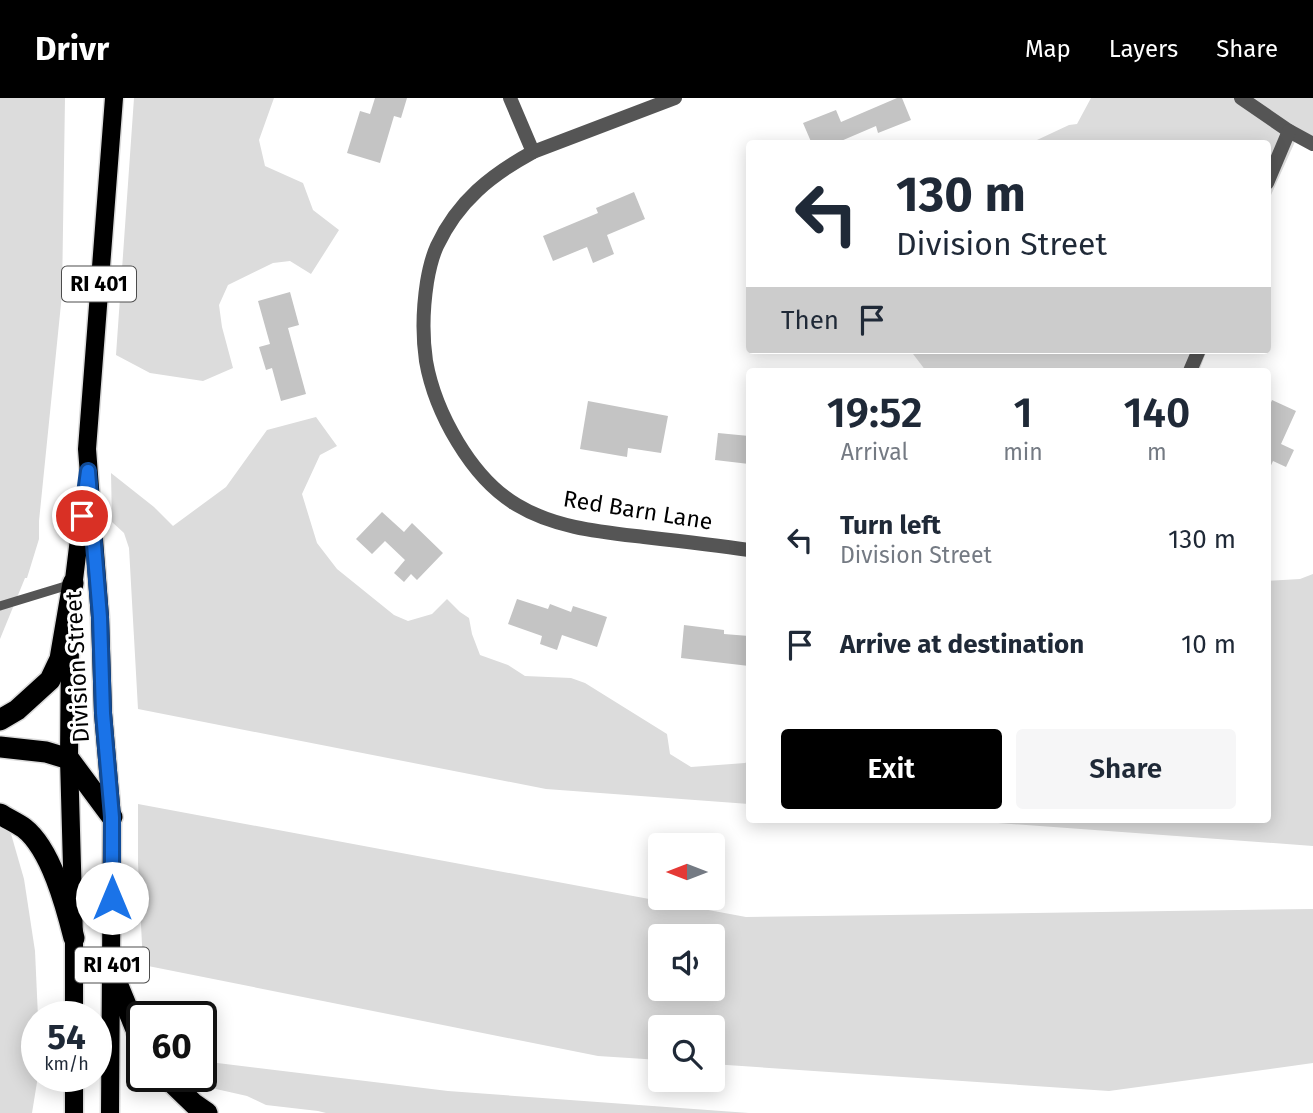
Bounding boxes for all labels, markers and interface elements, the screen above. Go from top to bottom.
text: Drivr [35,29,109,69]
text: Map [1025,35,1071,63]
text: Layers [1109,35,1178,63]
text: Share [1216,35,1278,63]
text: 130 m [896,165,1026,224]
icon: left [781,168,872,259]
text: Division Street [896,225,1107,263]
road number: RI 401 [62,266,136,302]
icon: arrive [853,301,891,339]
text: Then [781,305,839,336]
text: 19:52 [827,388,922,438]
text: 1 [1013,388,1033,438]
text: 140 [1123,388,1190,438]
text: Arrival [841,438,908,466]
text: min [1003,438,1043,466]
text: m [1147,438,1167,466]
street label: Red Barn Lane [561,484,715,536]
pin [52,486,112,546]
icon: arrive [63,497,101,535]
text: Turn left [840,510,941,541]
icon: left [781,521,819,559]
text: 130 m [1168,524,1236,555]
text: Division Street [840,541,992,569]
street label: Division Street [59,590,95,743]
icon: arrive [781,626,819,664]
text: Arrive at destination [840,629,1084,660]
text: 10 m [1181,629,1236,660]
button: Exit [781,729,1002,809]
button: Share [1016,729,1236,809]
north arrow [648,833,724,910]
map controls [648,833,725,1092]
position arrow [75,861,149,935]
button: sound [648,924,725,1001]
road number: RI 401 [75,948,149,982]
speed limit sign: 60 [126,1001,217,1092]
button: search [648,1015,725,1092]
text: 54 [47,1016,86,1058]
text: km/h [44,1053,89,1075]

